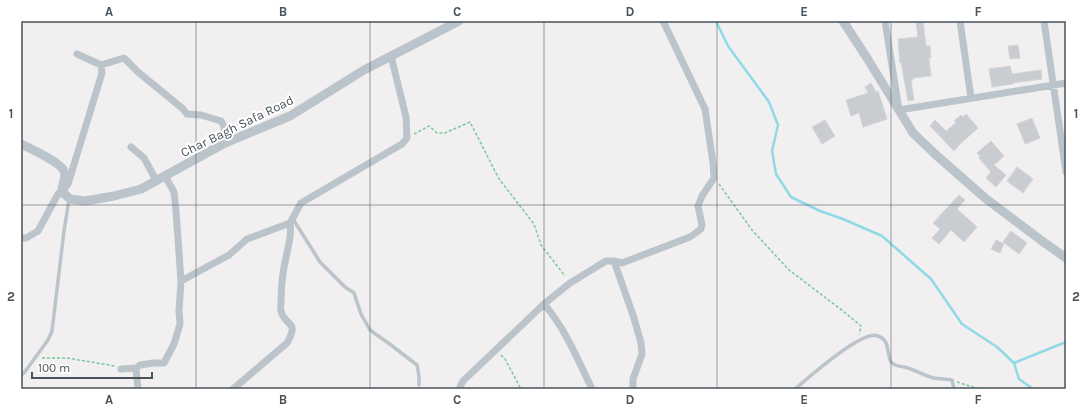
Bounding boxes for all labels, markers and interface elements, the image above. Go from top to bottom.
text: A [105,4,113,19]
text: B [279,4,287,19]
text: C [453,4,461,19]
text: D [626,4,635,19]
text: E [800,4,808,19]
text: F [974,4,982,19]
street label: Char Bagh Safa Road [178,92,296,160]
text: 1 [9,106,13,121]
text: 1 [1074,106,1078,121]
text: 2 [7,289,15,304]
text: 2 [1072,289,1080,304]
scale bar [32,354,152,380]
text: 100 m [38,361,70,375]
text: A [105,392,113,407]
text: B [279,392,287,407]
text: C [453,392,461,407]
text: D [626,392,635,407]
text: E [800,392,808,407]
text: F [974,392,982,407]

